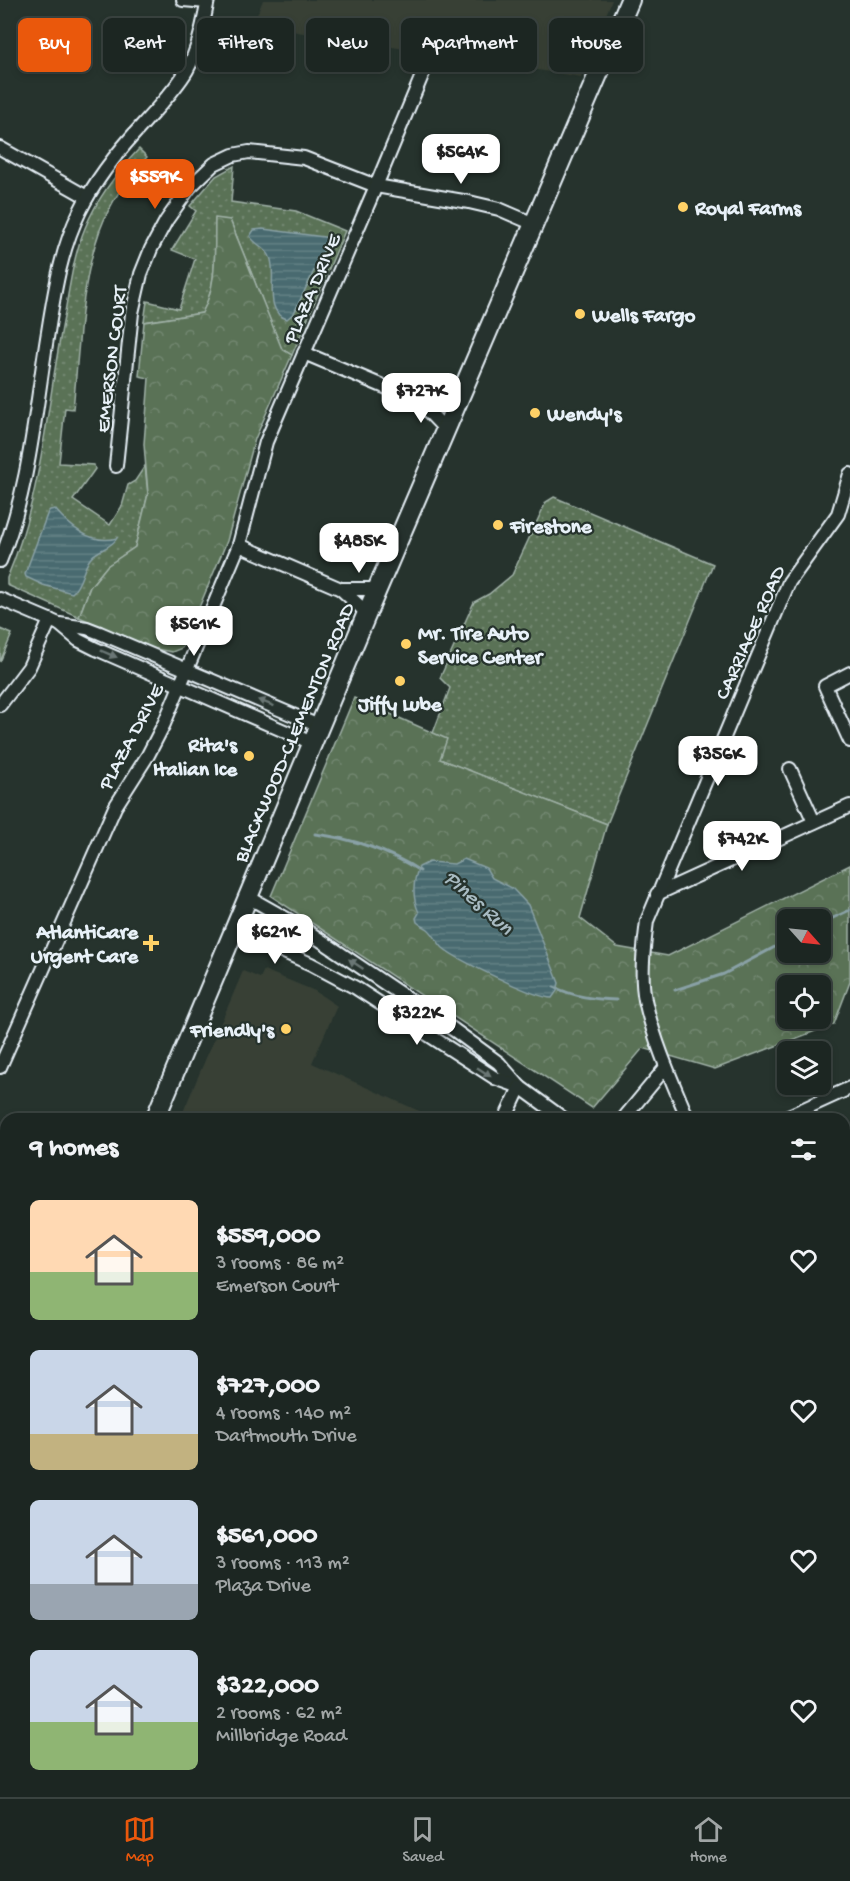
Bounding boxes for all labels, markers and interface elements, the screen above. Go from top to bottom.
chip: Buy [18,18,91,72]
chip: Rent [103,18,185,72]
chip: Filters [197,18,294,72]
chip: New [306,18,389,72]
chip: Apartment [401,18,537,72]
chip: House [549,18,643,72]
pin: $564K [419,134,503,185]
text: $564K [436,142,486,165]
pin: $559K [113,159,197,210]
text: $559K [129,167,181,190]
place label: Royal Farms [694,198,802,223]
marker: Royal Farms [676,200,690,214]
street label: PLAZA DRIVE [279,230,349,349]
street label: EMERSON COURT [92,284,135,434]
place label: Wells Fargo [591,305,695,330]
marker: Wells Fargo [573,307,587,321]
pin: $727K [379,373,463,424]
text: $727K [396,381,446,404]
place label: Wendy's [546,404,623,429]
marker: Wendy's [528,406,542,420]
place label: Firestone [509,516,593,541]
marker: Firestone [491,518,505,532]
pin: $485K [317,523,401,574]
text: $485K [334,531,384,554]
street label: CARRIAGE ROAD [711,562,793,704]
street label: BLACKWOOD-CLEMENTON ROAD [230,599,363,868]
pin: $561K [152,606,236,657]
text: $561K [170,614,218,637]
place label: Mr. Tire Auto Service Center [418,623,544,672]
marker: Mr. Tire Auto Service Center [399,637,413,651]
one-way arrow [100,649,118,659]
marker: Jiffy Lube [393,674,407,688]
street label: PLAZA DRIVE [94,679,172,796]
place label: Jiffy Lube [357,694,443,719]
one-way arrow [256,698,274,708]
place label: Rita's Italian Ice [153,735,238,784]
pin: $356K [676,736,760,787]
text: $356K [692,744,744,767]
marker: Rita's Italian Ice [242,749,256,763]
pin: $742K [700,821,784,872]
text: $742K [717,829,767,852]
water label: Pines Run [437,866,518,942]
north arrow [777,909,831,963]
map controls [777,909,831,1095]
pin: $621K [233,914,317,965]
place label: AtlantiCare Urgent Care [31,922,139,971]
text: $621K [251,922,299,945]
marker: AtlantiCare Urgent Care [142,934,160,952]
one-way arrow [349,958,365,970]
button: locate [777,975,831,1029]
pin: $322K [375,995,459,1046]
text: $322K [392,1003,442,1026]
place label: Friendly's [189,1020,275,1045]
marker: Friendly's [279,1022,293,1036]
button: layers [777,1041,831,1095]
one-way arrow [476,1066,493,1077]
icon: filters [787,1133,820,1166]
text: 9 homes [30,1134,118,1165]
text: $559,000 [216,1222,321,1253]
icon: home [78,1224,150,1296]
icon: heart [787,1244,820,1277]
text: 3 rooms · 86 m² [216,1253,344,1276]
text: Emerson Court [216,1276,338,1299]
text: $727,000 [216,1372,320,1403]
icon: home [78,1374,150,1446]
icon: heart [787,1394,820,1427]
text: 4 rooms · 140 m² [216,1403,351,1426]
text: Dartmouth Drive [216,1426,357,1449]
text: $561,000 [216,1522,318,1553]
icon: home [78,1524,150,1596]
icon: heart [787,1544,820,1577]
text: 3 rooms · 113 m² [216,1553,350,1576]
text: Plaza Drive [216,1576,311,1599]
text: $322,000 [216,1672,319,1703]
icon: home [78,1674,150,1746]
icon: heart [787,1694,820,1727]
text: 2 rooms · 62 m² [216,1703,343,1726]
text: Millbridge Road [216,1726,347,1749]
tab: Map [123,1813,156,1868]
tab: Saved [402,1813,443,1868]
tab: Home [690,1813,727,1868]

